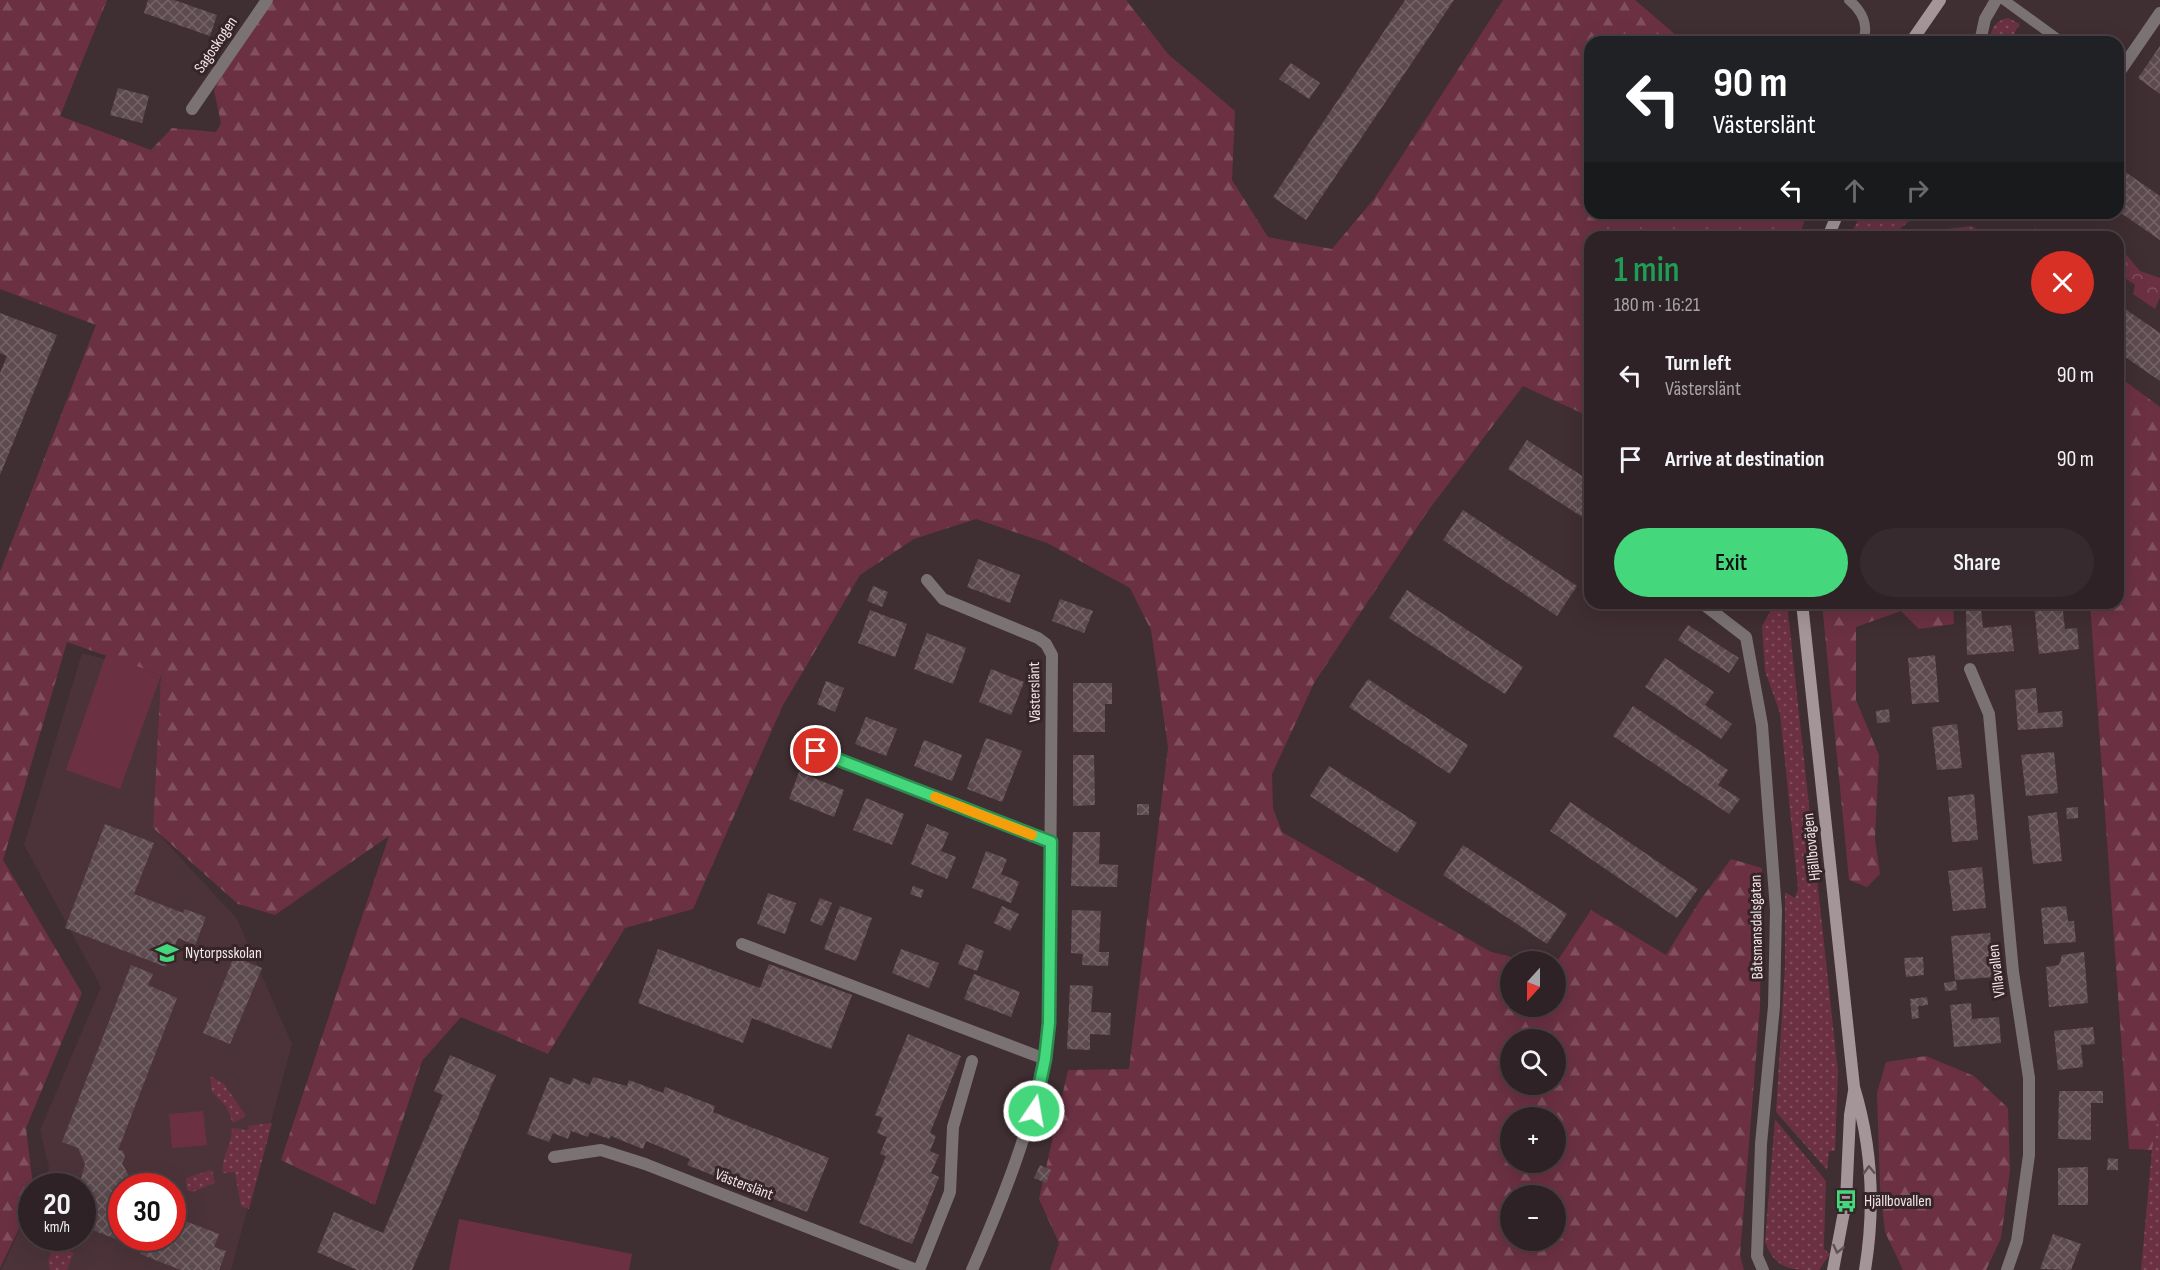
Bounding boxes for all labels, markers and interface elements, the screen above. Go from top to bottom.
street label: Sagoskogen [190,13,242,77]
text: 90 m [1713,58,1787,109]
icon: left [1614,60,1692,138]
text: Västerslänt [1713,109,1816,141]
icon: left [1775,174,1808,207]
icon: ahead [1838,174,1871,207]
icon: right [1901,174,1934,207]
text: 1 min [1614,249,1679,292]
button: close [2031,251,2094,314]
text: 180 m · 16:21 [1614,293,1700,317]
text: Turn left [1665,350,1731,377]
icon: left [1614,359,1647,392]
text: 90 m [2057,362,2094,389]
text: Västerslänt [1665,377,1741,401]
icon: arrive [1614,443,1647,476]
text: Arrive at destination [1665,446,1824,473]
text: 90 m [2057,446,2094,473]
button: Exit [1614,528,1848,597]
button: Share [1860,528,2094,597]
street label: Västerslänt [1025,661,1045,723]
pin [790,725,841,776]
icon: arrive [799,734,832,767]
street label: Hjällbovägen [1799,812,1825,882]
street label: Båtsmansdalsgatan [1747,875,1767,979]
school or university icon: Nytorpsskolan [154,940,180,966]
street label: Villavallen [1984,943,2010,999]
place label: Nytorpsskolan [185,944,262,963]
north arrow [1500,951,1566,1017]
map controls [1500,951,1566,1251]
button: search [1500,1029,1566,1095]
position arrow [1002,1079,1066,1143]
button: + [1500,1107,1566,1173]
street label: Västerslänt [712,1165,776,1205]
one-way arrow [1863,1165,1876,1174]
speed limit sign: 30 [108,1173,186,1251]
button: − [1500,1185,1566,1251]
text: 20 [43,1187,71,1223]
bus stop icon: Hjällbovallen [1833,1188,1859,1214]
place label: Hjällbovallen [1864,1192,1932,1211]
text: km/h [44,1218,70,1237]
one-way arrow [1833,1244,1846,1254]

